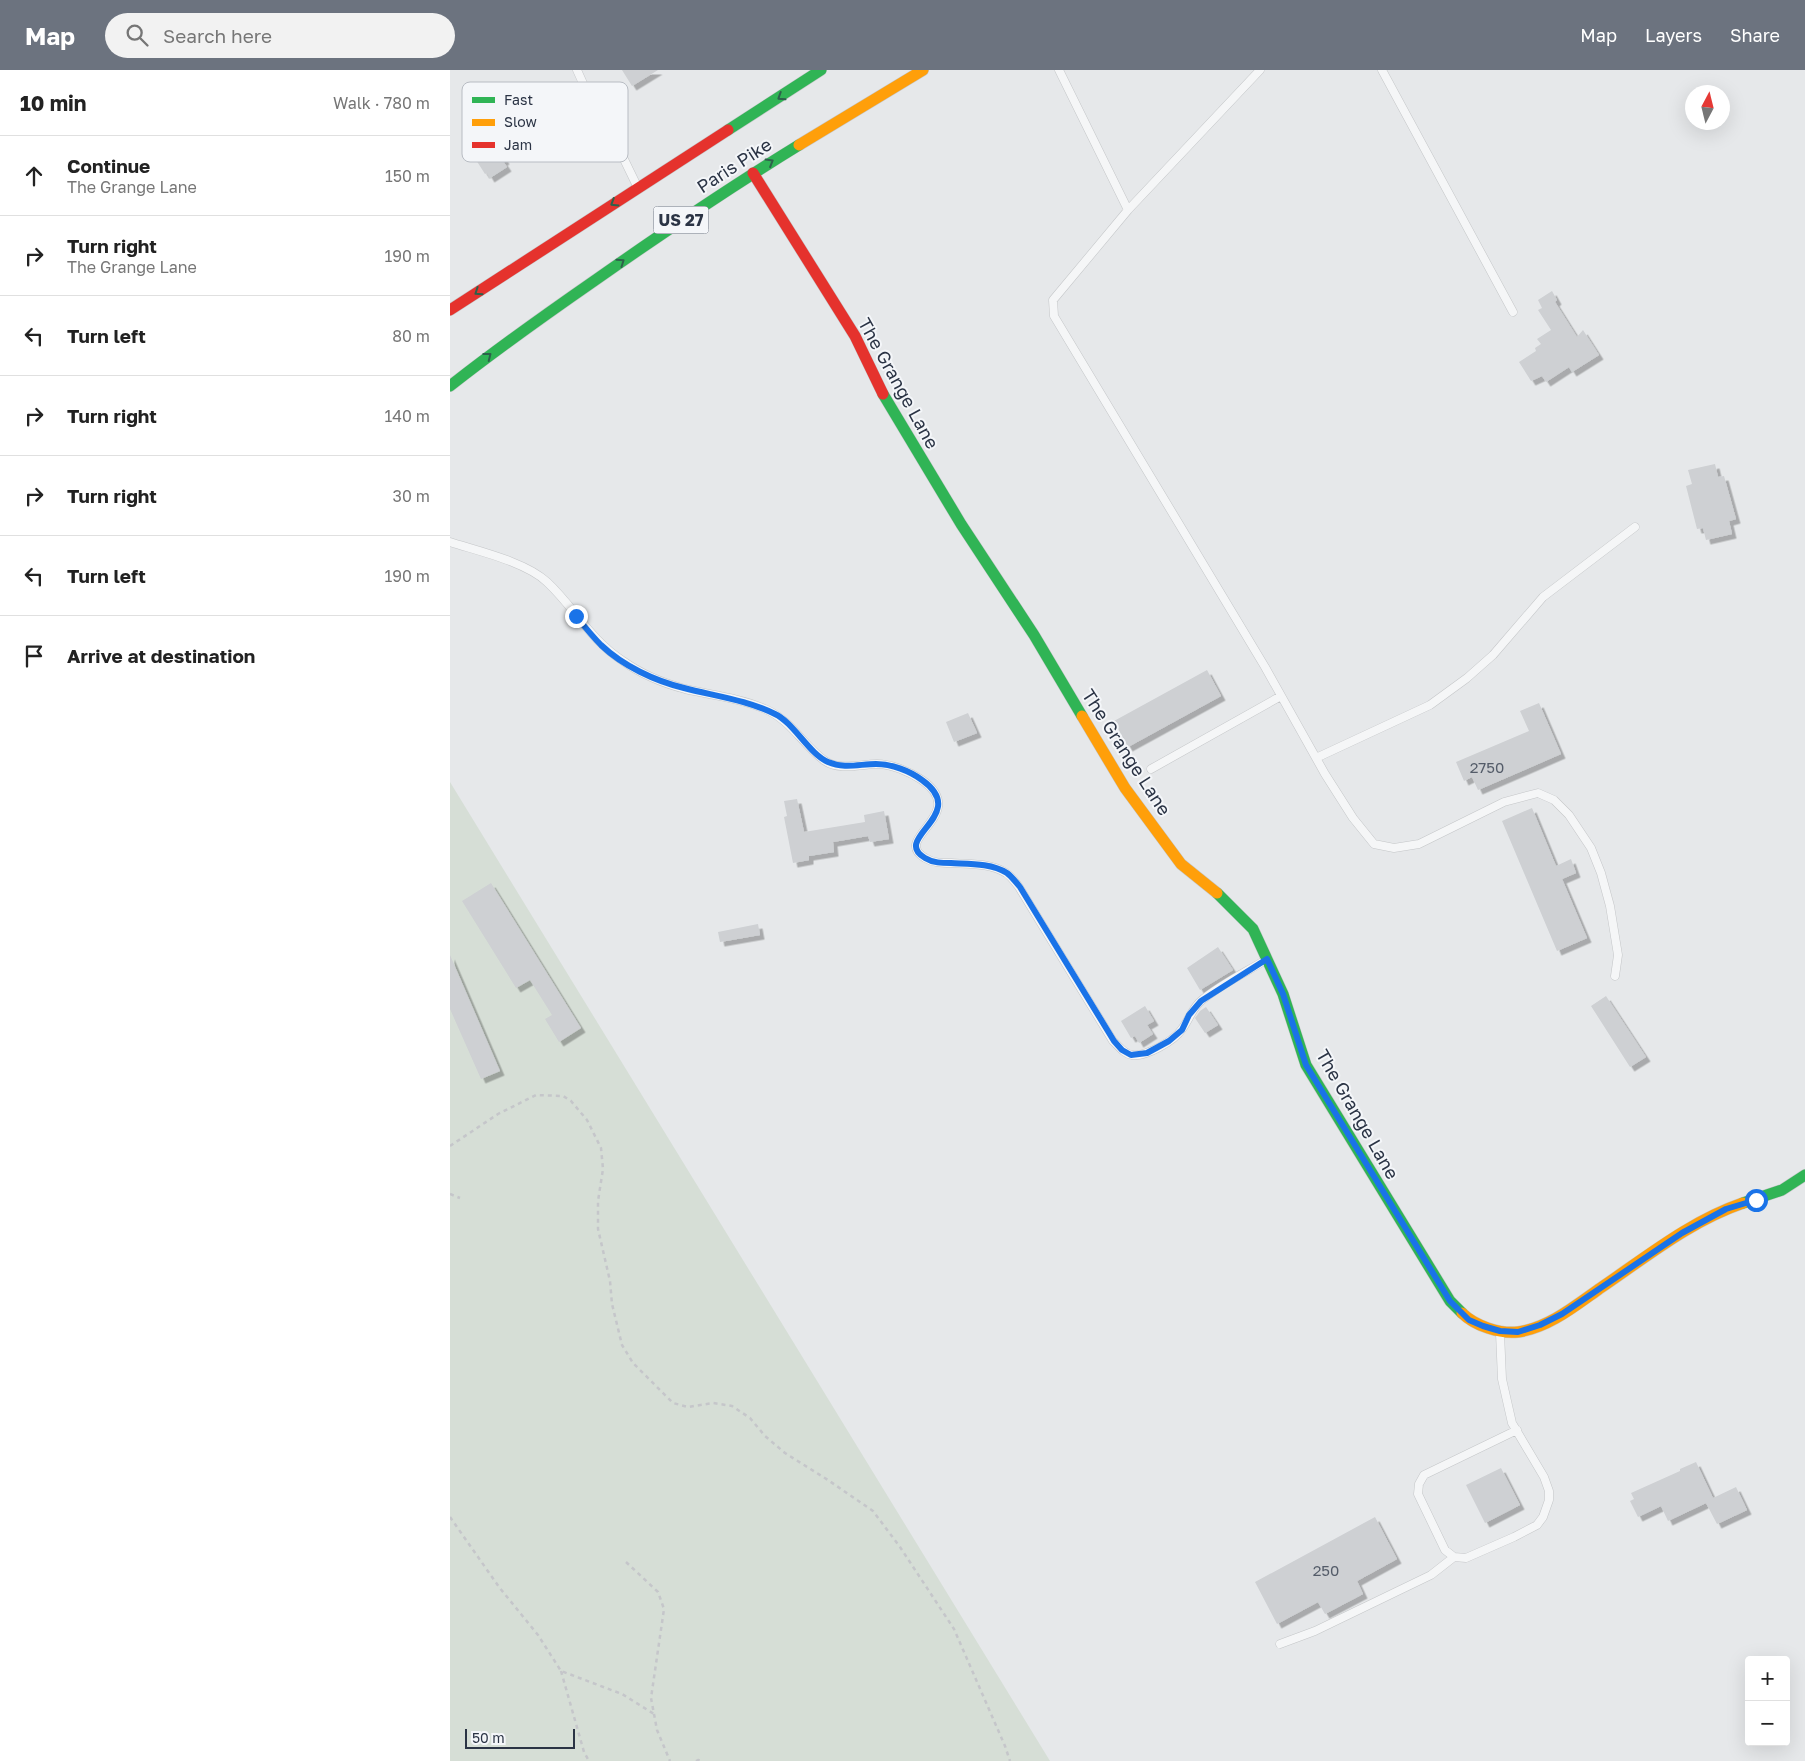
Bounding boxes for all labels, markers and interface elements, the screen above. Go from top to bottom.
search box [105,13,455,58]
text: Map [25,21,75,50]
icon: search [123,21,151,49]
text: Search here [163,24,272,47]
text: Map [1580,24,1617,46]
text: Layers [1645,24,1702,46]
text: Share [1730,24,1780,46]
legend [462,82,628,162]
north arrow [1685,85,1730,130]
text: 10 min [20,90,87,116]
text: Fast [504,91,533,108]
one-way arrow [777,91,786,100]
text: Walk · 780 m [333,93,430,113]
text: Slow [504,113,537,130]
street label: Paris Pike [693,133,775,197]
text: Jam [504,136,532,153]
text: Continue [67,154,150,177]
one-way arrow [765,159,774,169]
icon: ahead [20,162,48,190]
text: 150 m [385,166,430,186]
text: The Grange Lane [67,177,197,197]
one-way arrow [611,197,620,207]
road number: US 27 [654,206,708,234]
text: Turn right [67,234,157,257]
icon: right [20,242,48,270]
text: 190 m [384,246,430,266]
text: The Grange Lane [67,257,197,277]
one-way arrow [615,259,624,268]
one-way arrow [474,285,483,295]
street label: The Grange Lane [854,314,944,452]
icon: left [20,322,48,350]
text: Turn left [67,324,146,347]
text: 80 m [392,326,430,346]
one-way arrow [482,354,491,362]
icon: right [20,402,48,430]
text: Turn right [67,404,157,427]
text: 140 m [384,406,430,426]
icon: right [20,482,48,510]
text: Turn right [67,484,157,507]
text: 30 m [393,486,430,506]
icon: left [20,562,48,590]
text: Turn left [67,564,146,587]
text: 190 m [384,566,430,586]
route end [565,605,588,628]
icon: arrive [20,642,48,670]
text: Arrive at destination [67,644,255,667]
street label: The Grange Lane [1078,685,1176,819]
house number: 2750 [1470,758,1504,776]
street label: The Grange Lane [1312,1045,1404,1183]
route start [1745,1189,1768,1212]
house number: 250 [1313,1561,1339,1579]
map controls [1745,1656,1790,1746]
button: + [1745,1656,1790,1701]
button: − [1745,1701,1790,1746]
scale bar [465,1726,575,1749]
text: 50 m [472,1729,505,1746]

